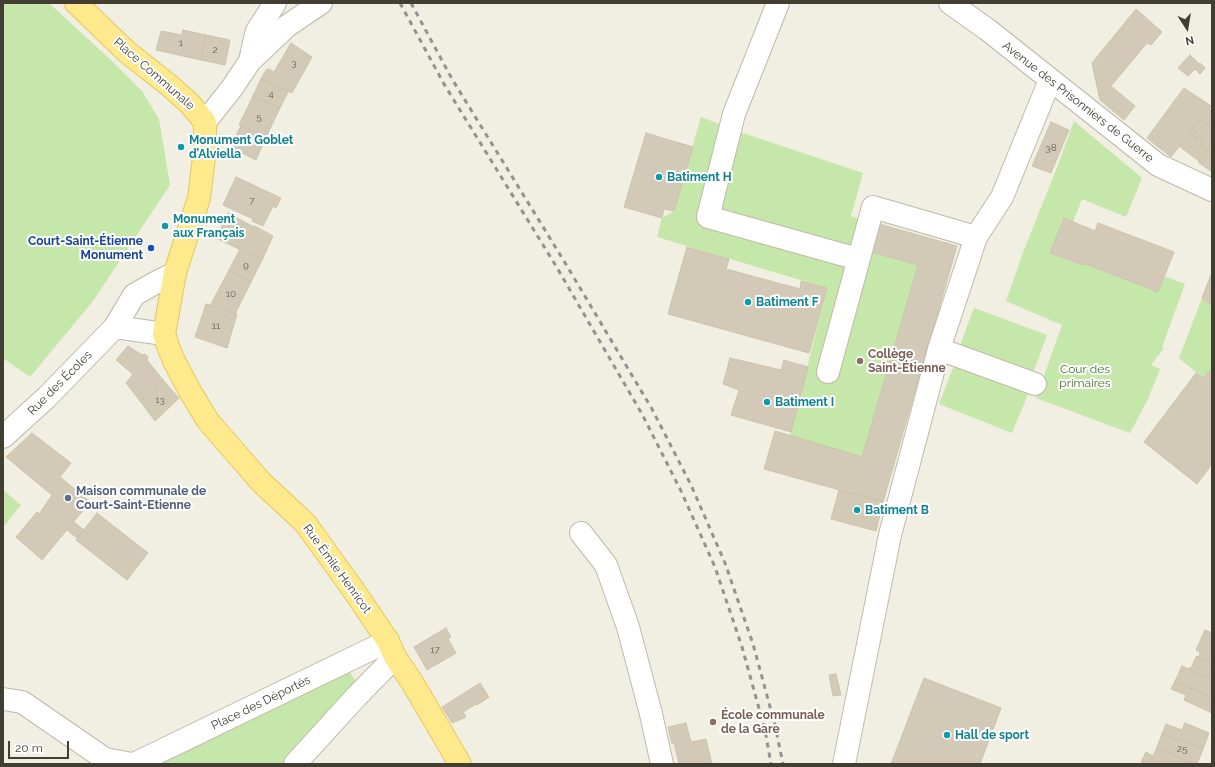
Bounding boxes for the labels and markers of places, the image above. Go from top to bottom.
place label: Monument Goblet d’Alviella [189,133,293,161]
marker: Monument Goblet d’Alviella [176,142,186,152]
place label: Batiment H [667,170,732,184]
marker: Batiment H [654,172,664,182]
place label: Monument aux Français [173,212,245,240]
marker: Monument aux Français [160,221,170,231]
place label: Court-Saint-Étienne Monument [28,234,143,262]
marker: Court-Saint-Étienne Monument [146,243,156,253]
place label: Batiment F [756,295,819,309]
marker: Batiment F [743,297,753,307]
place label: Collège Saint-Étienne [868,347,946,375]
marker: Collège Saint-Étienne [855,356,865,366]
place label: Batiment I [775,395,834,409]
marker: Batiment I [762,397,772,407]
place label: Maison communale de Court-Saint-Etienne [76,484,206,512]
marker: Maison communale de Court-Saint-Etienne [63,493,73,503]
place label: Batiment B [865,503,929,517]
marker: Batiment B [852,505,862,515]
place label: École communale de la Gare [721,708,825,736]
marker: École communale de la Gare [708,717,718,727]
place label: Hall de sport [955,728,1029,742]
marker: Hall de sport [942,730,952,740]

